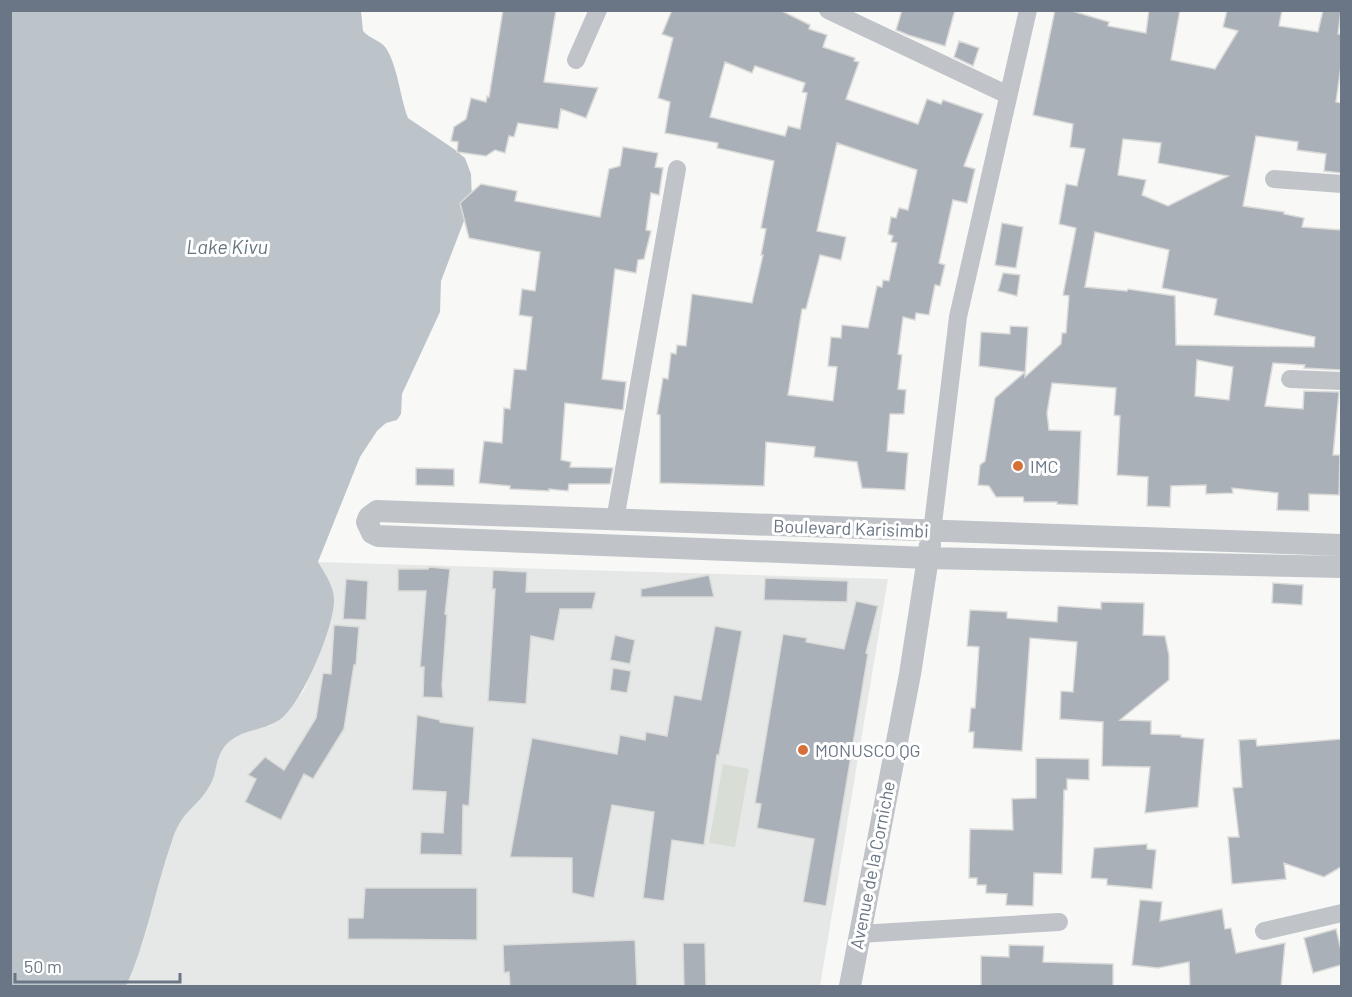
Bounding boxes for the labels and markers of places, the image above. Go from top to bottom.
place label: IMC [1030,455,1058,477]
marker: IMC [1011,459,1025,473]
place label: MONUSCO QG [815,739,921,761]
marker: MONUSCO QG [796,743,810,757]

